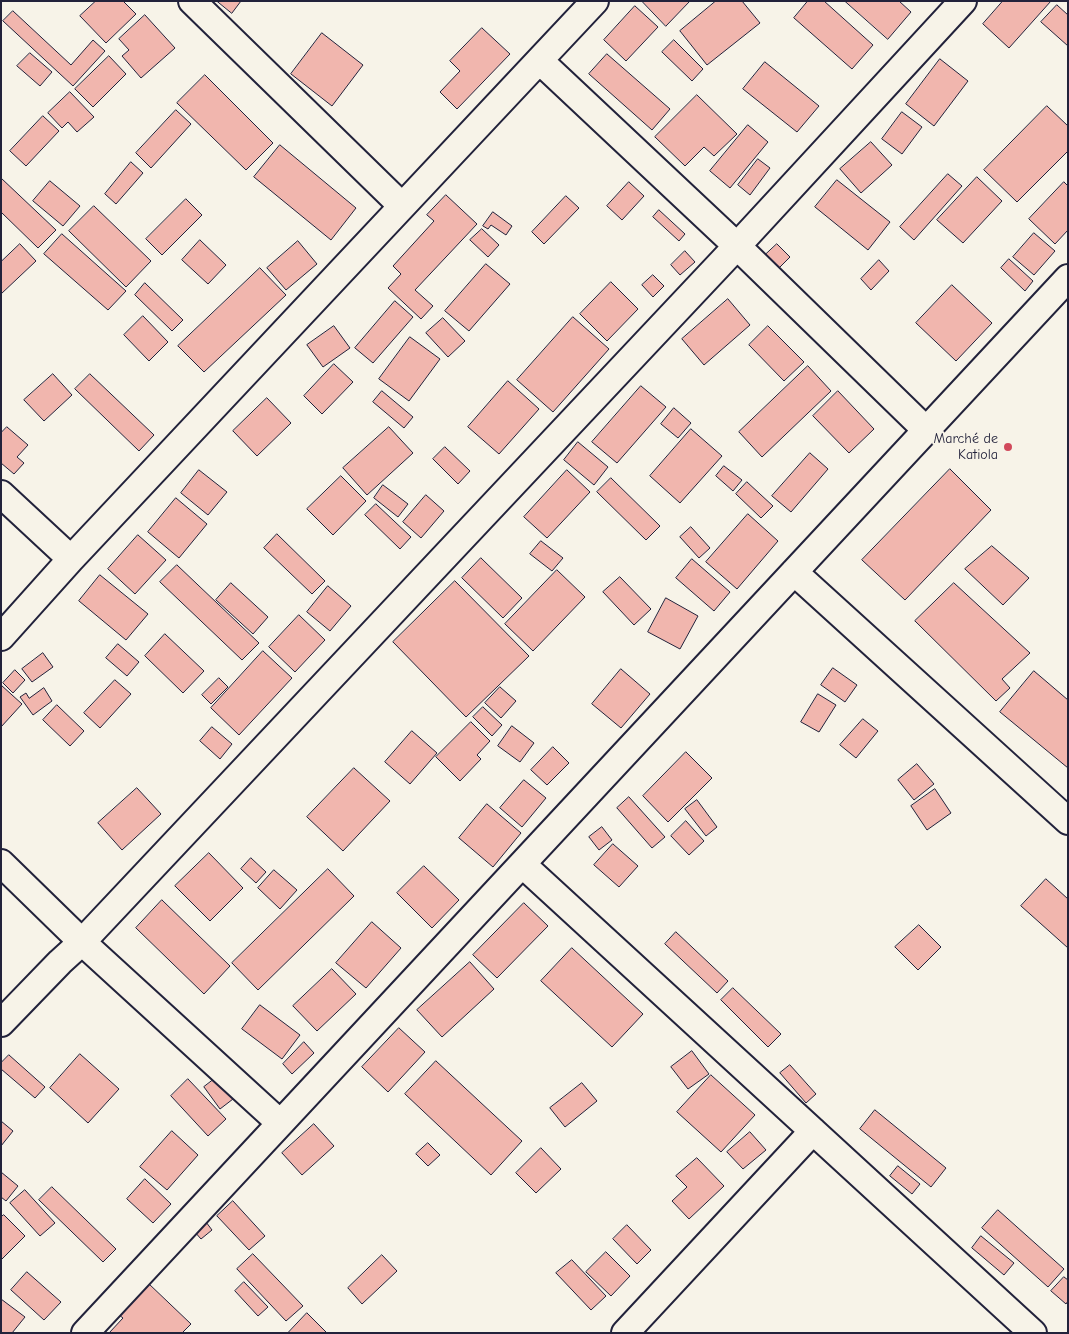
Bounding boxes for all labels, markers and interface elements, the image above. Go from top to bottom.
place label: Marché de Katiola [934,431,998,464]
marker: Marché de Katiola [1002,441,1014,453]

